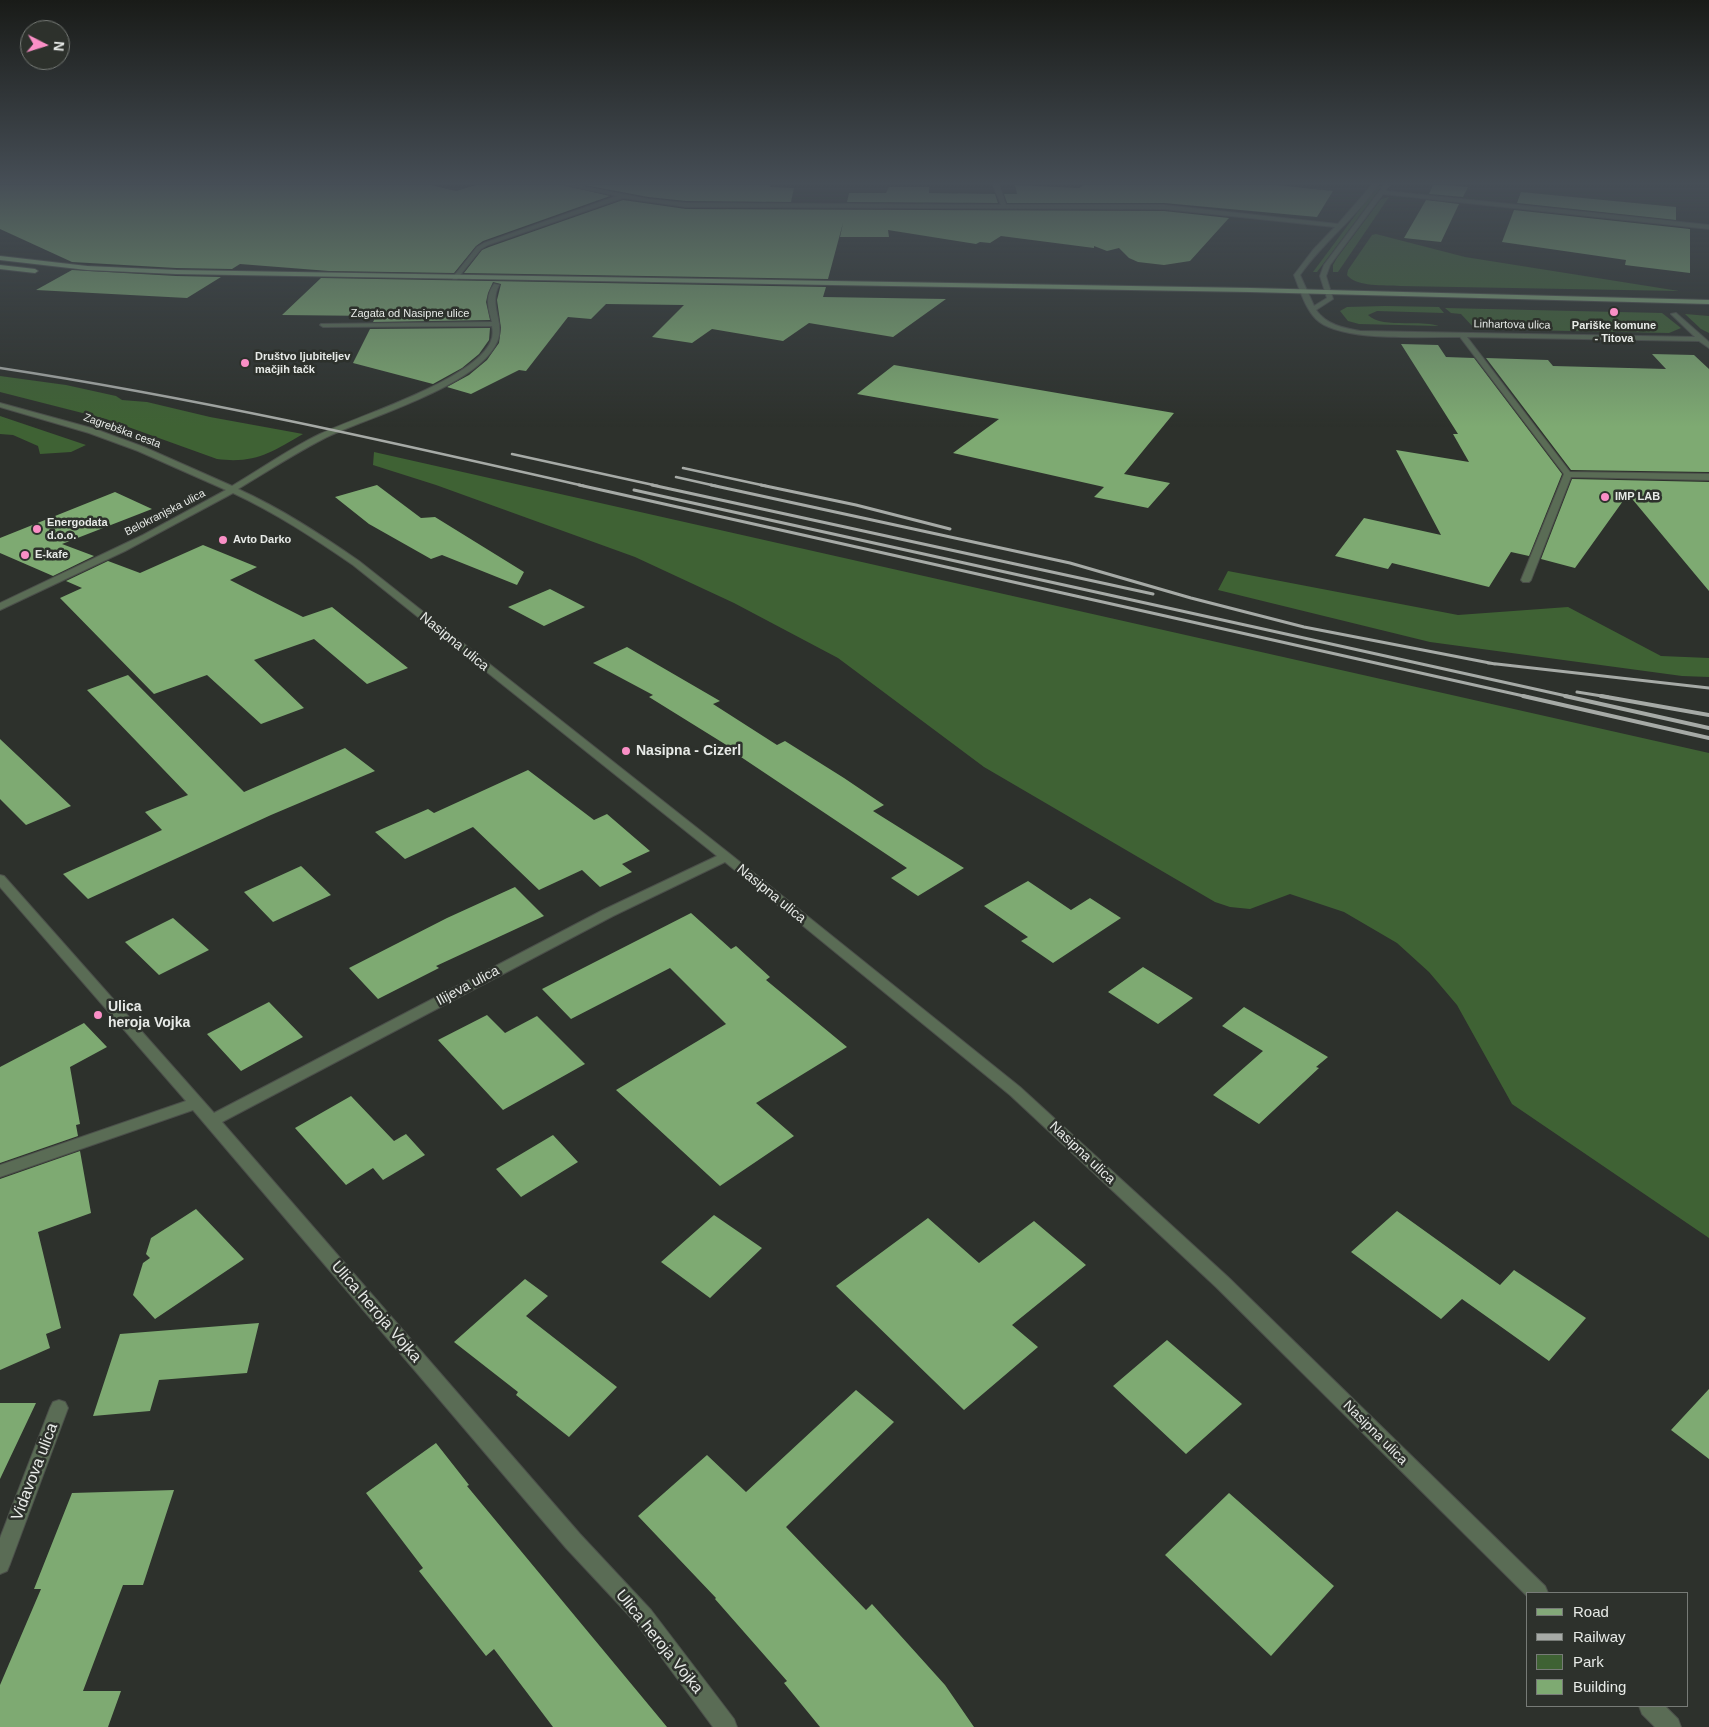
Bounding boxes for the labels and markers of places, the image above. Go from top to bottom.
marker: Pariške komune - Titova [1608,306,1620,318]
place label: Pariške komune - Titova [1572,319,1656,345]
place label: Društvo ljubiteljev mačjih tačk [255,350,350,376]
marker: Društvo ljubiteljev mačjih tačk [239,357,251,369]
place label: IMP LAB [1615,490,1660,504]
marker: IMP LAB [1599,491,1611,503]
place label: Energodata d.o.o. [47,516,108,542]
marker: Energodata d.o.o. [31,523,43,535]
place label: Avto Darko [233,533,291,547]
marker: Avto Darko [217,534,229,546]
place label: E-kafe [35,548,68,562]
marker: E-kafe [19,549,31,561]
place label: Nasipna - Cizerl [636,743,741,759]
marker: Nasipna - Cizerl [620,745,632,757]
place label: Ulica heroja Vojka [108,999,190,1032]
marker: Ulica heroja Vojka [92,1009,104,1021]

